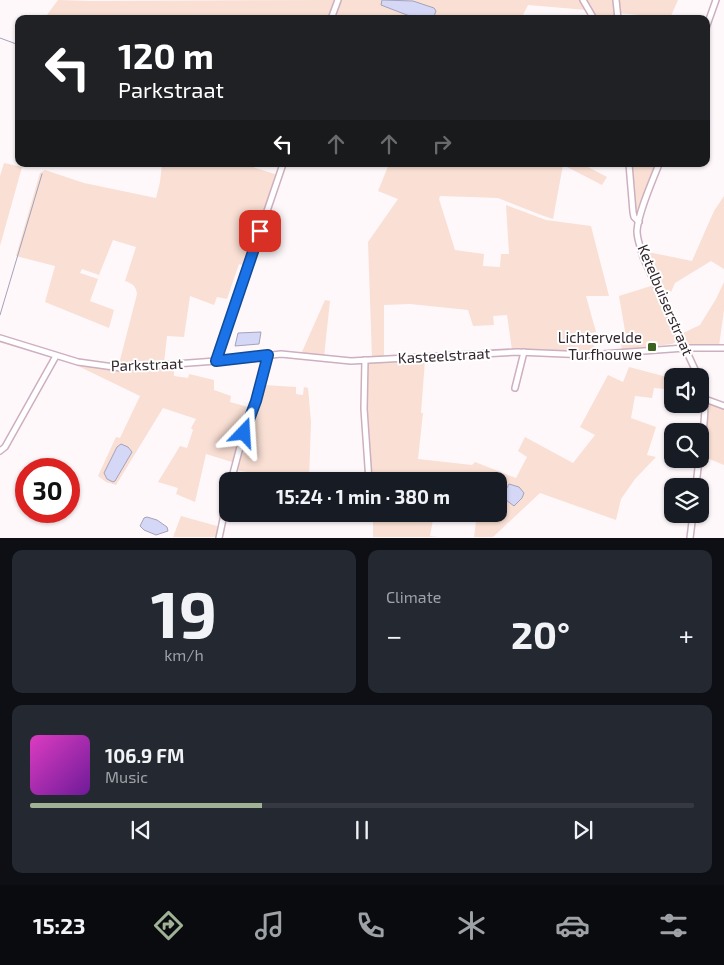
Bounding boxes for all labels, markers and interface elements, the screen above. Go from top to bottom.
text: 120 m [118,34,214,76]
icon: left [35,35,100,100]
text: Parkstraat [118,76,224,102]
icon: left [269,130,297,158]
icon: ahead [322,130,350,158]
icon: ahead [375,130,403,158]
icon: right [428,130,456,158]
pin [239,210,281,252]
icon: arrive [246,217,274,245]
street label: Ketelbuiserstraat [634,241,698,358]
place label: Lichtervelde Turfhouwe [558,328,642,363]
marker: Lichtervelde Turfhouwe [646,341,658,353]
street label: Kasteelstraat [397,344,491,366]
street label: Parkstraat [111,354,184,374]
map controls [664,368,709,523]
button: sound [664,368,709,413]
position arrow [217,406,269,458]
button: search [664,423,709,468]
speed limit sign: 30 [15,458,80,523]
button: layers [664,478,709,523]
text: 15:24 · 1 min · 380 m [276,485,450,508]
text: 19 [151,573,217,651]
text: Climate [386,587,441,606]
text: 20° [511,611,570,657]
text: − [386,618,402,652]
text: + [679,618,694,652]
text: km/h [164,645,204,664]
text: 106.9 FM [105,744,184,767]
text: Music [105,767,148,786]
icon: previous [127,816,155,844]
icon: pause [348,816,376,844]
icon: next [569,816,597,844]
icon: directions [151,908,186,943]
icon: music [252,908,287,943]
icon: phone [353,908,388,943]
icon: climate [454,908,489,943]
icon: car [555,908,590,943]
icon: filters [656,908,691,943]
text: 15:23 [33,912,86,938]

